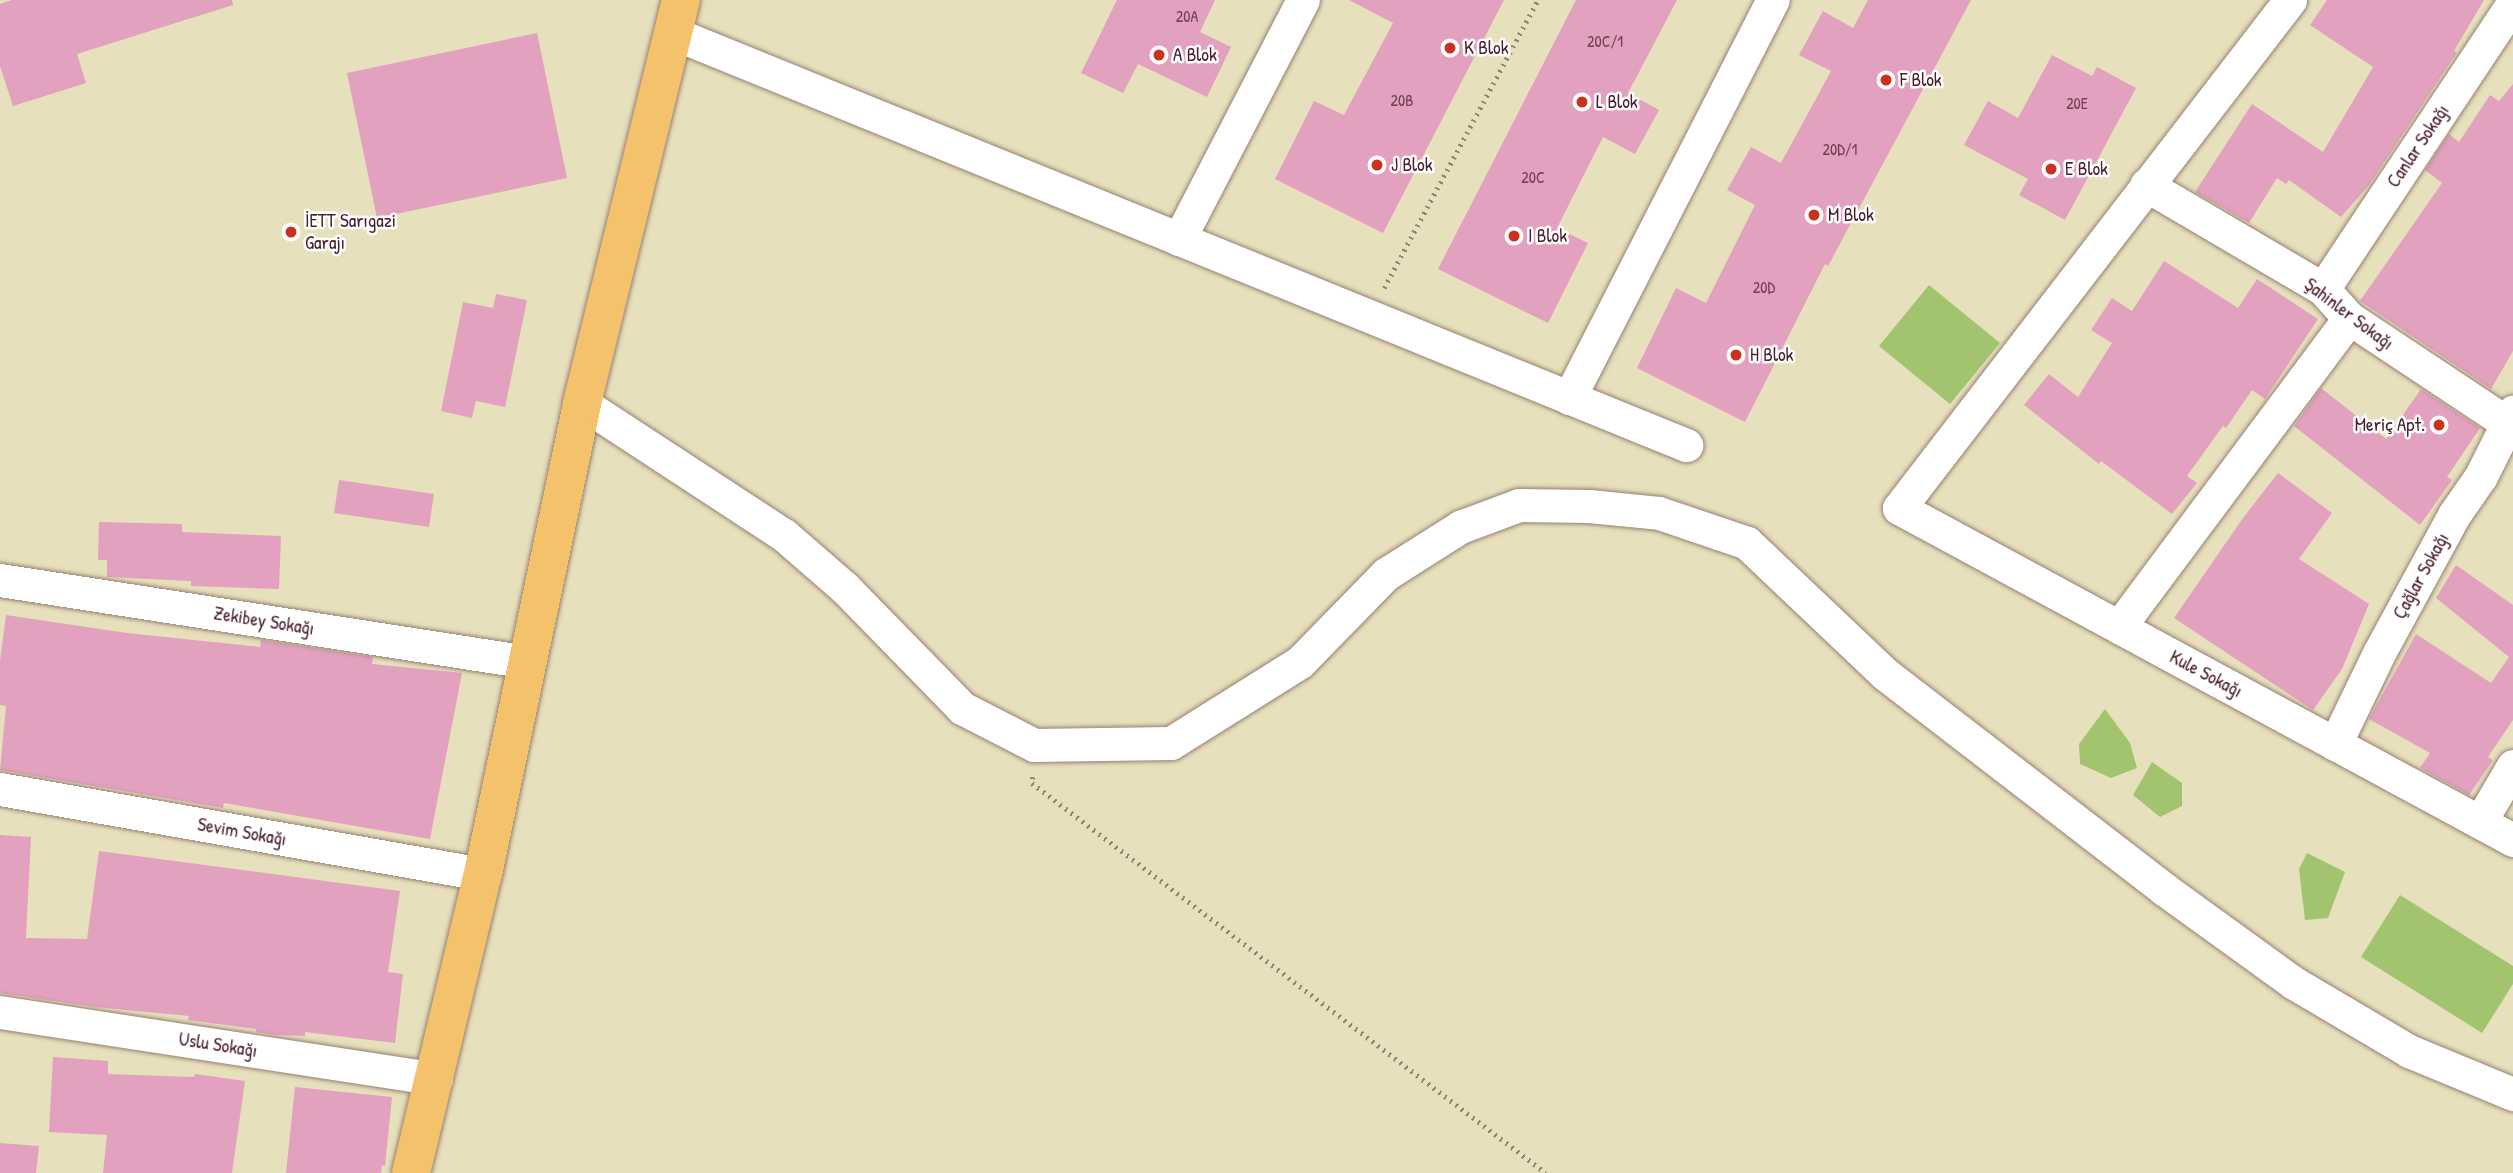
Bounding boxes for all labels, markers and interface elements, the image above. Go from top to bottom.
house number: 20A [1176,6,1198,26]
house number: 20C/1 [1587,31,1623,51]
place label: K Blok [1464,37,1509,59]
marker: K Blok [1442,40,1458,56]
place label: A Blok [1173,44,1217,66]
marker: A Blok [1151,47,1167,63]
place label: F Blok [1900,69,1942,91]
marker: F Blok [1878,72,1894,88]
house number: 20B [1391,90,1413,110]
place label: L Blok [1596,91,1638,113]
house number: 20E [2066,93,2088,113]
marker: L Blok [1574,94,1590,110]
street label: Canlar Sokağı [2382,100,2454,192]
house number: 20D/1 [1823,139,1857,159]
place label: J Blok [1391,154,1433,176]
marker: J Blok [1369,157,1385,173]
place label: E Blok [2065,158,2108,180]
marker: E Blok [2043,161,2059,177]
house number: 20C [1521,167,1545,187]
place label: M Blok [1828,204,1874,226]
marker: M Blok [1806,207,1822,223]
place label: İETT Sarıgazi Garajı [305,210,396,254]
marker: İETT Sarıgazi Garajı [283,224,299,240]
place label: I Blok [1528,225,1567,247]
marker: I Blok [1506,228,1522,244]
street label: Şahinler Sokağı [2300,273,2398,355]
house number: 20D [1753,277,1775,297]
place label: H Blok [1750,344,1793,366]
marker: H Blok [1728,347,1744,363]
place label: Meriç Apt. [2355,414,2425,436]
marker: Meriç Apt. [2431,417,2447,433]
street label: Çağlar Sokağı [2388,529,2454,623]
street label: Zekibey Sokağı [212,602,316,640]
street label: Kule Sokağı [2166,645,2246,703]
street label: Sevim Sokağı [196,813,288,851]
street label: Uslu Sokağı [177,1028,259,1062]

